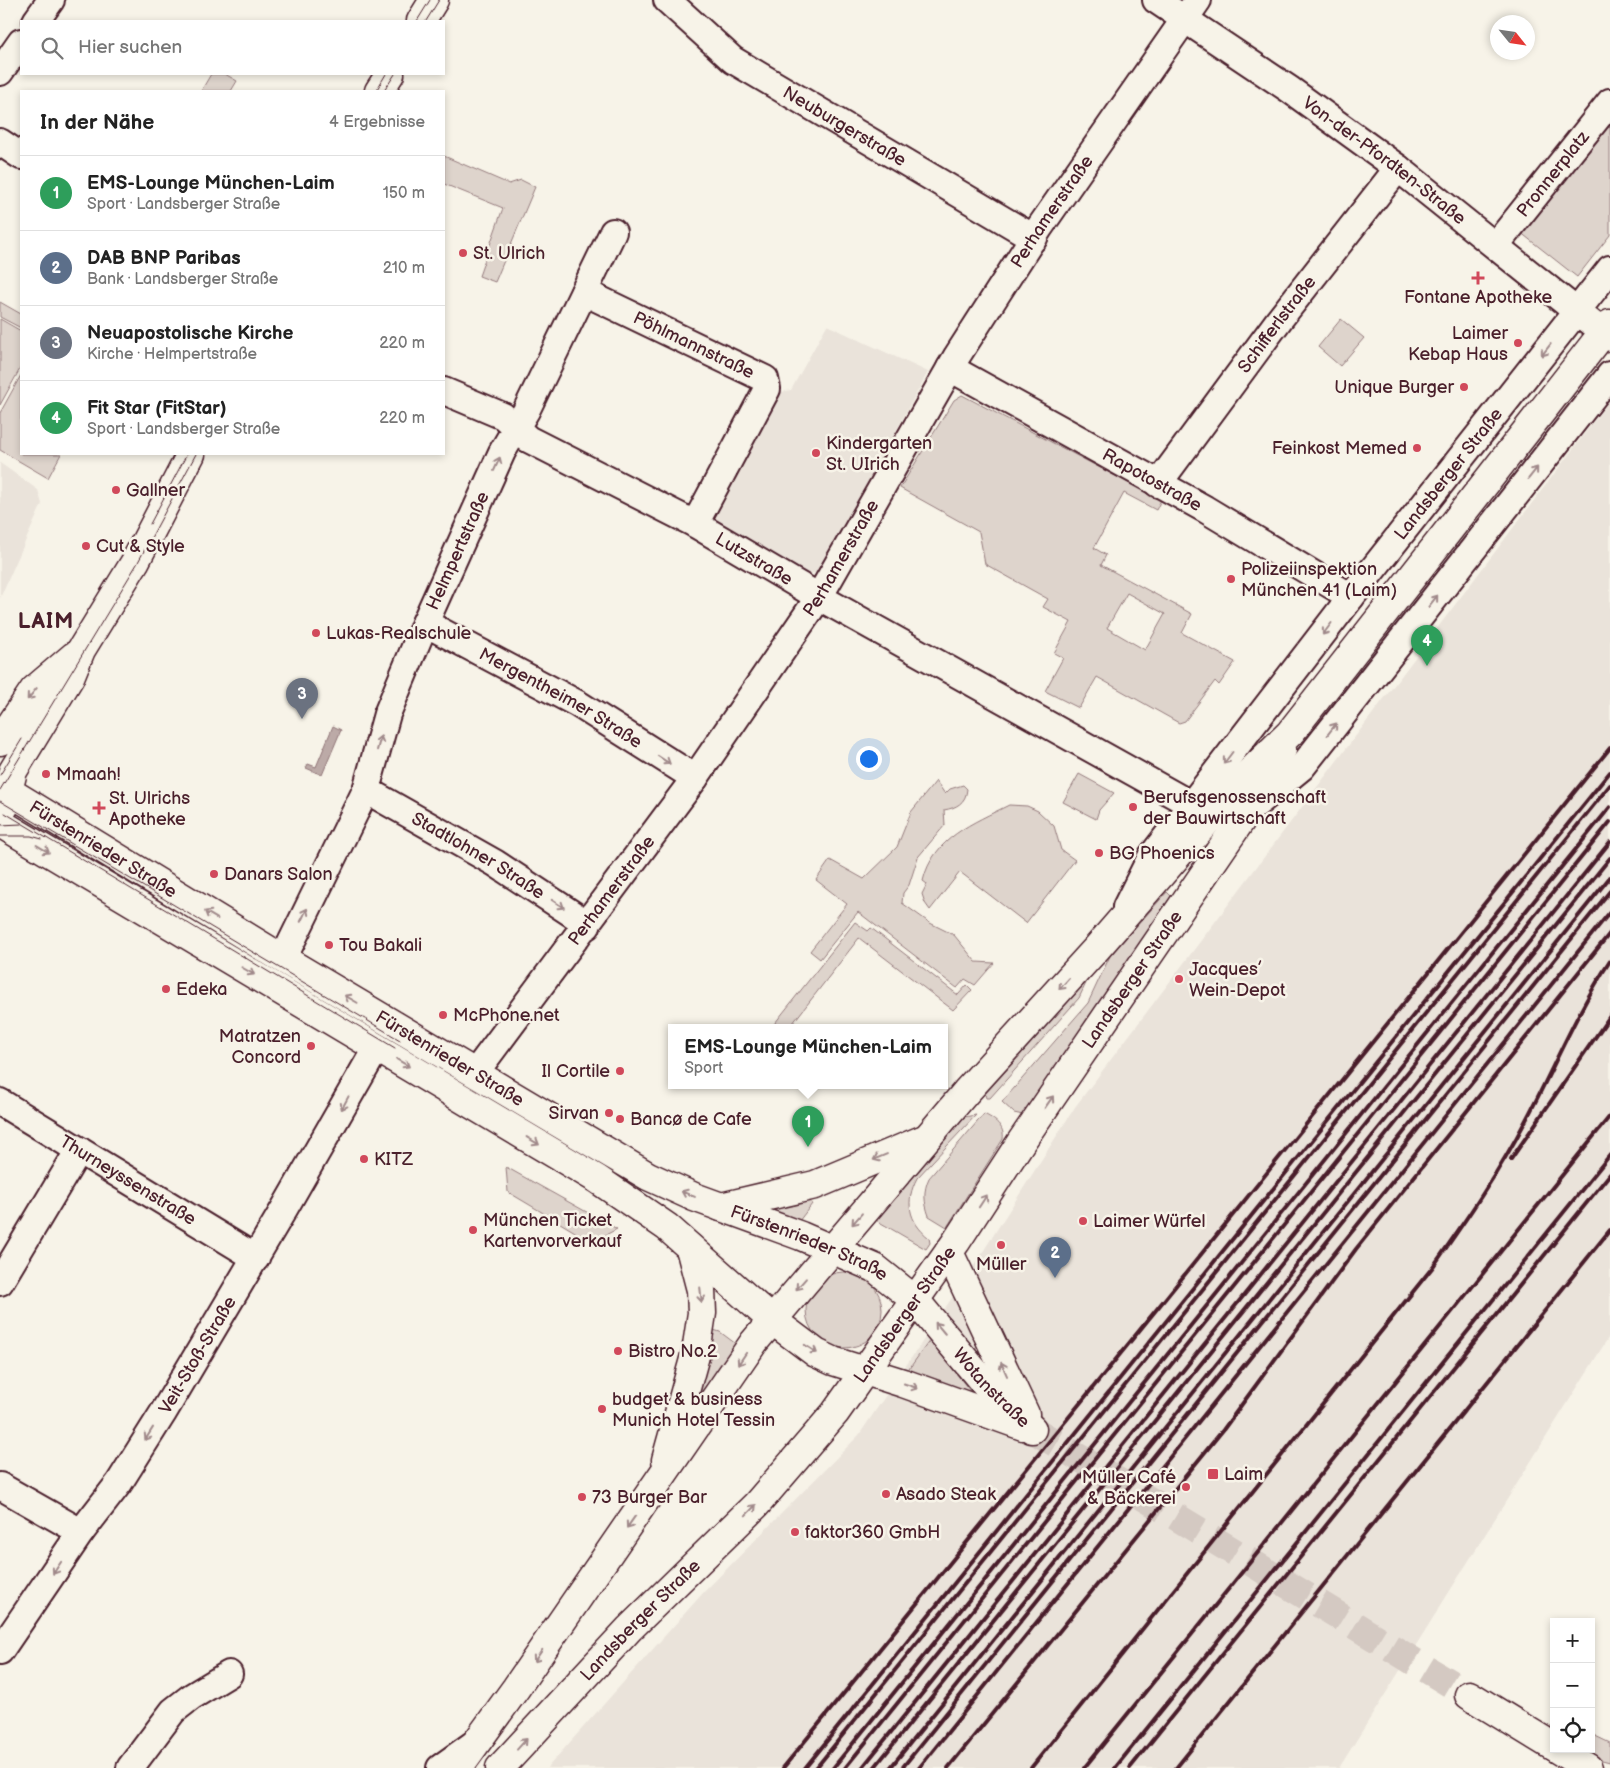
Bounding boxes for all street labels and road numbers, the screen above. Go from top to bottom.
street label: Neuburgerstraße [779,82,910,171]
street label: Von-der-Pfordten-Straße [1298,92,1470,229]
street label: Pronnerplatz [1513,127,1594,221]
street label: Perhamerstraße [1007,151,1098,272]
street label: Schifferlstraße [1234,272,1321,377]
street label: Pöhlmannstraße [630,307,758,383]
street label: Landsberger Straße [1390,404,1507,544]
street label: Rapotostraße [1099,444,1206,516]
street label: Helmpertstraße [422,488,494,613]
street label: Perhamerstraße [799,496,884,621]
street label: Lutzstraße [711,528,797,590]
street label: Mergentheimer Straße [475,644,646,753]
street label: Fürstenrieder Straße [25,797,181,903]
street label: Stadtlohner Straße [408,808,549,904]
street label: Perhamerstraße [564,831,660,950]
street label: Landsberger Straße [1078,907,1187,1053]
street label: Fürstenrieder Straße [372,1007,528,1111]
street label: Thurneyssenstraße [56,1131,200,1230]
street label: Fürstenrieder Straße [727,1201,892,1286]
street label: Landsberger Straße [850,1242,961,1387]
street label: Veit-Stoß-Straße [155,1292,241,1418]
street label: Wotanstraße [948,1344,1034,1432]
street label: Landsberger Straße [576,1555,705,1685]

